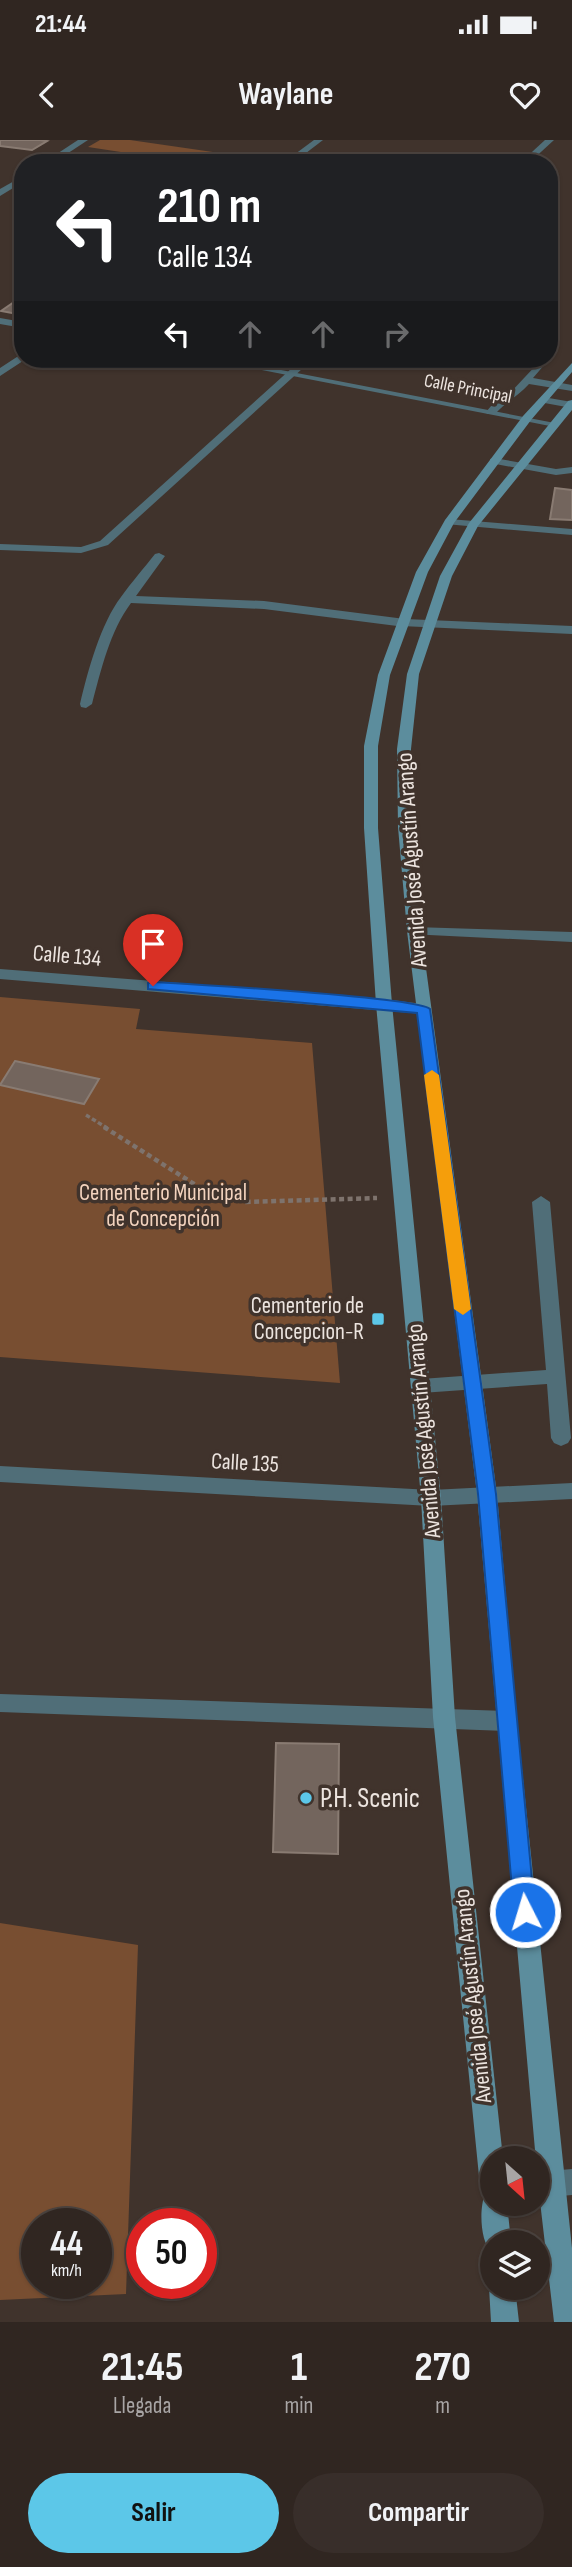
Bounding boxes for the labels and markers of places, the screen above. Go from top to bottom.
pin [123,914,183,986]
place label: Cementerio de Concepcion-R [251,1292,364,1346]
marker: Cementerio de Concepcion-R [370,1311,386,1327]
place label: P.H. Scenic [320,1782,420,1815]
marker: P.H. Scenic [298,1790,314,1806]

